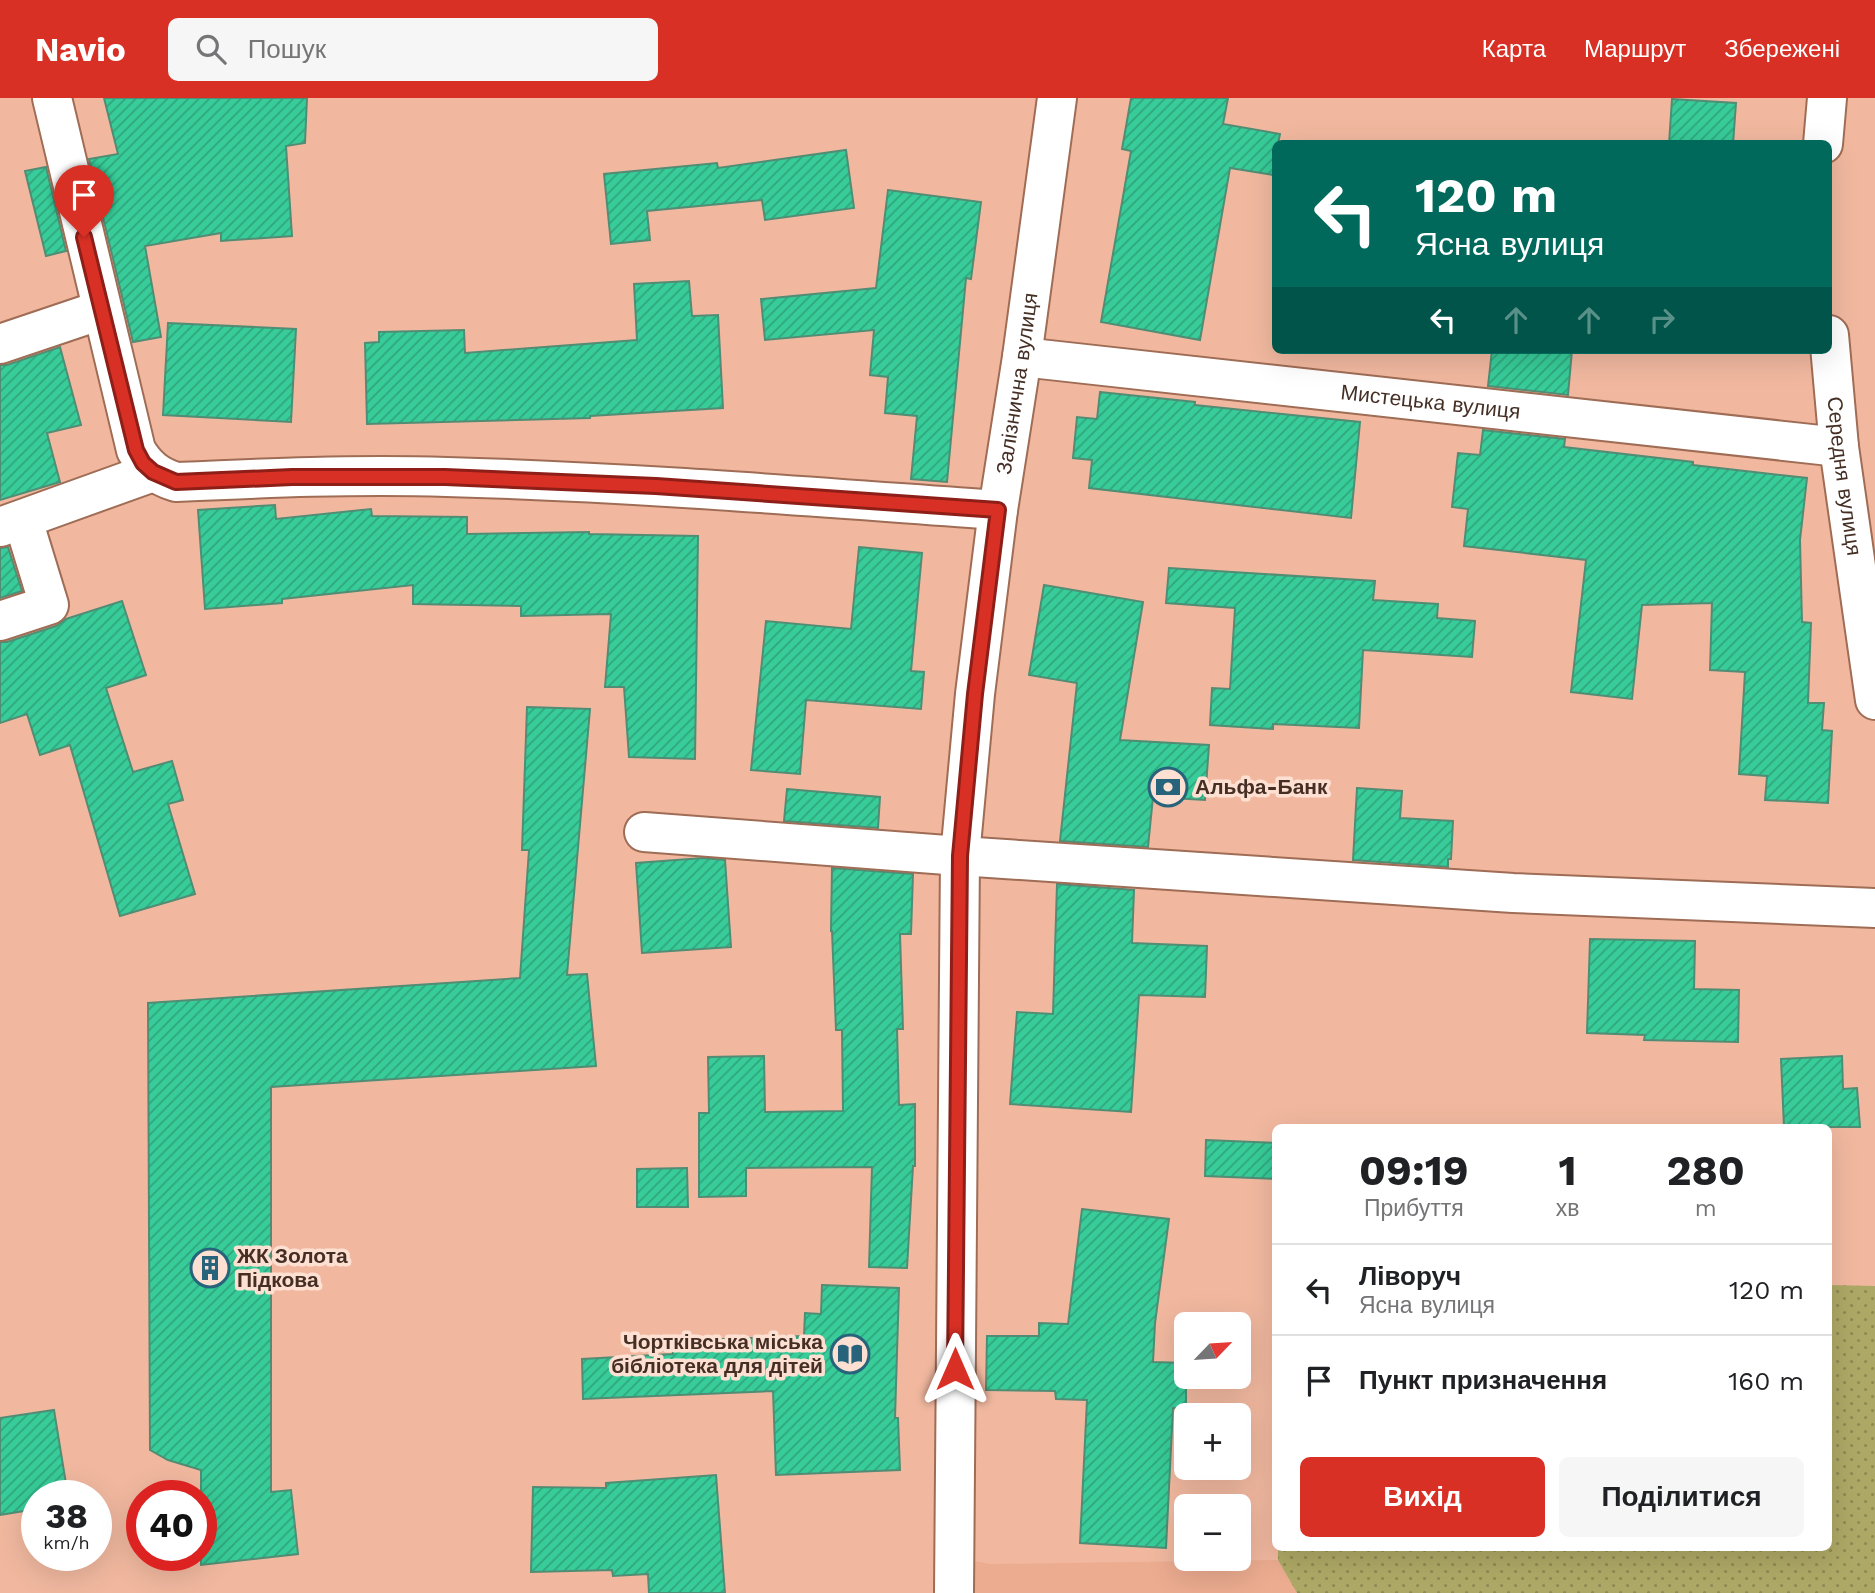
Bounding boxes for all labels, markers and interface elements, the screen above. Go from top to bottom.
search box [168,18,658,81]
text: Navio [35,30,126,69]
icon: search [192,30,230,68]
text: Пошук [248,34,326,64]
text: Карта [1482,35,1546,63]
text: Маршрут [1584,35,1686,63]
text: Збережені [1724,35,1840,63]
pin [54,165,114,237]
text: 120 m [1415,166,1557,224]
icon: left [1300,168,1391,259]
icon: arrive [65,176,103,214]
text: Ясна вулиця [1415,225,1604,263]
street label: Залізнична вулиця [991,291,1043,476]
icon: left [1424,301,1462,339]
icon: ahead [1497,301,1535,339]
icon: ahead [1570,301,1608,339]
icon: right [1643,301,1681,339]
street label: Мистецька вулиця [1340,379,1522,424]
street label: Середня вулиця [1823,395,1867,557]
bank icon: Альфа-Банк [1147,766,1189,808]
place label: Альфа-Банк [1195,774,1328,799]
text: 09:19 [1359,1146,1469,1195]
text: 1 [1559,1146,1577,1195]
text: 280 [1667,1146,1745,1195]
text: Прибуття [1364,1195,1464,1222]
text: хв [1556,1195,1579,1222]
text: m [1695,1195,1717,1222]
place label: ЖК Золота Підкова [236,1243,348,1292]
building icon: ЖК Золота Підкова [189,1247,231,1289]
text: Ліворуч [1359,1261,1461,1291]
icon: left [1300,1271,1338,1309]
text: 120 m [1729,1275,1804,1305]
text: Ясна вулиця [1359,1292,1495,1319]
north arrow [1174,1312,1251,1390]
map controls [1174,1312,1251,1571]
place label: Чортківська міська бібліотека для дітей [611,1329,823,1378]
position arrow [918,1332,992,1406]
library icon: Чортківська міська бібліотека для дітей [829,1333,871,1375]
icon: arrive [1300,1362,1338,1400]
text: Пункт призначення [1359,1365,1607,1395]
text: 160 m [1728,1366,1804,1396]
button: + [1174,1403,1251,1480]
button: Вихід [1300,1457,1545,1537]
button: Поділитися [1559,1457,1804,1537]
speed limit sign: 40 [126,1480,217,1571]
button: − [1174,1494,1251,1571]
text: 38 [45,1495,88,1537]
text: km/h [43,1532,90,1553]

